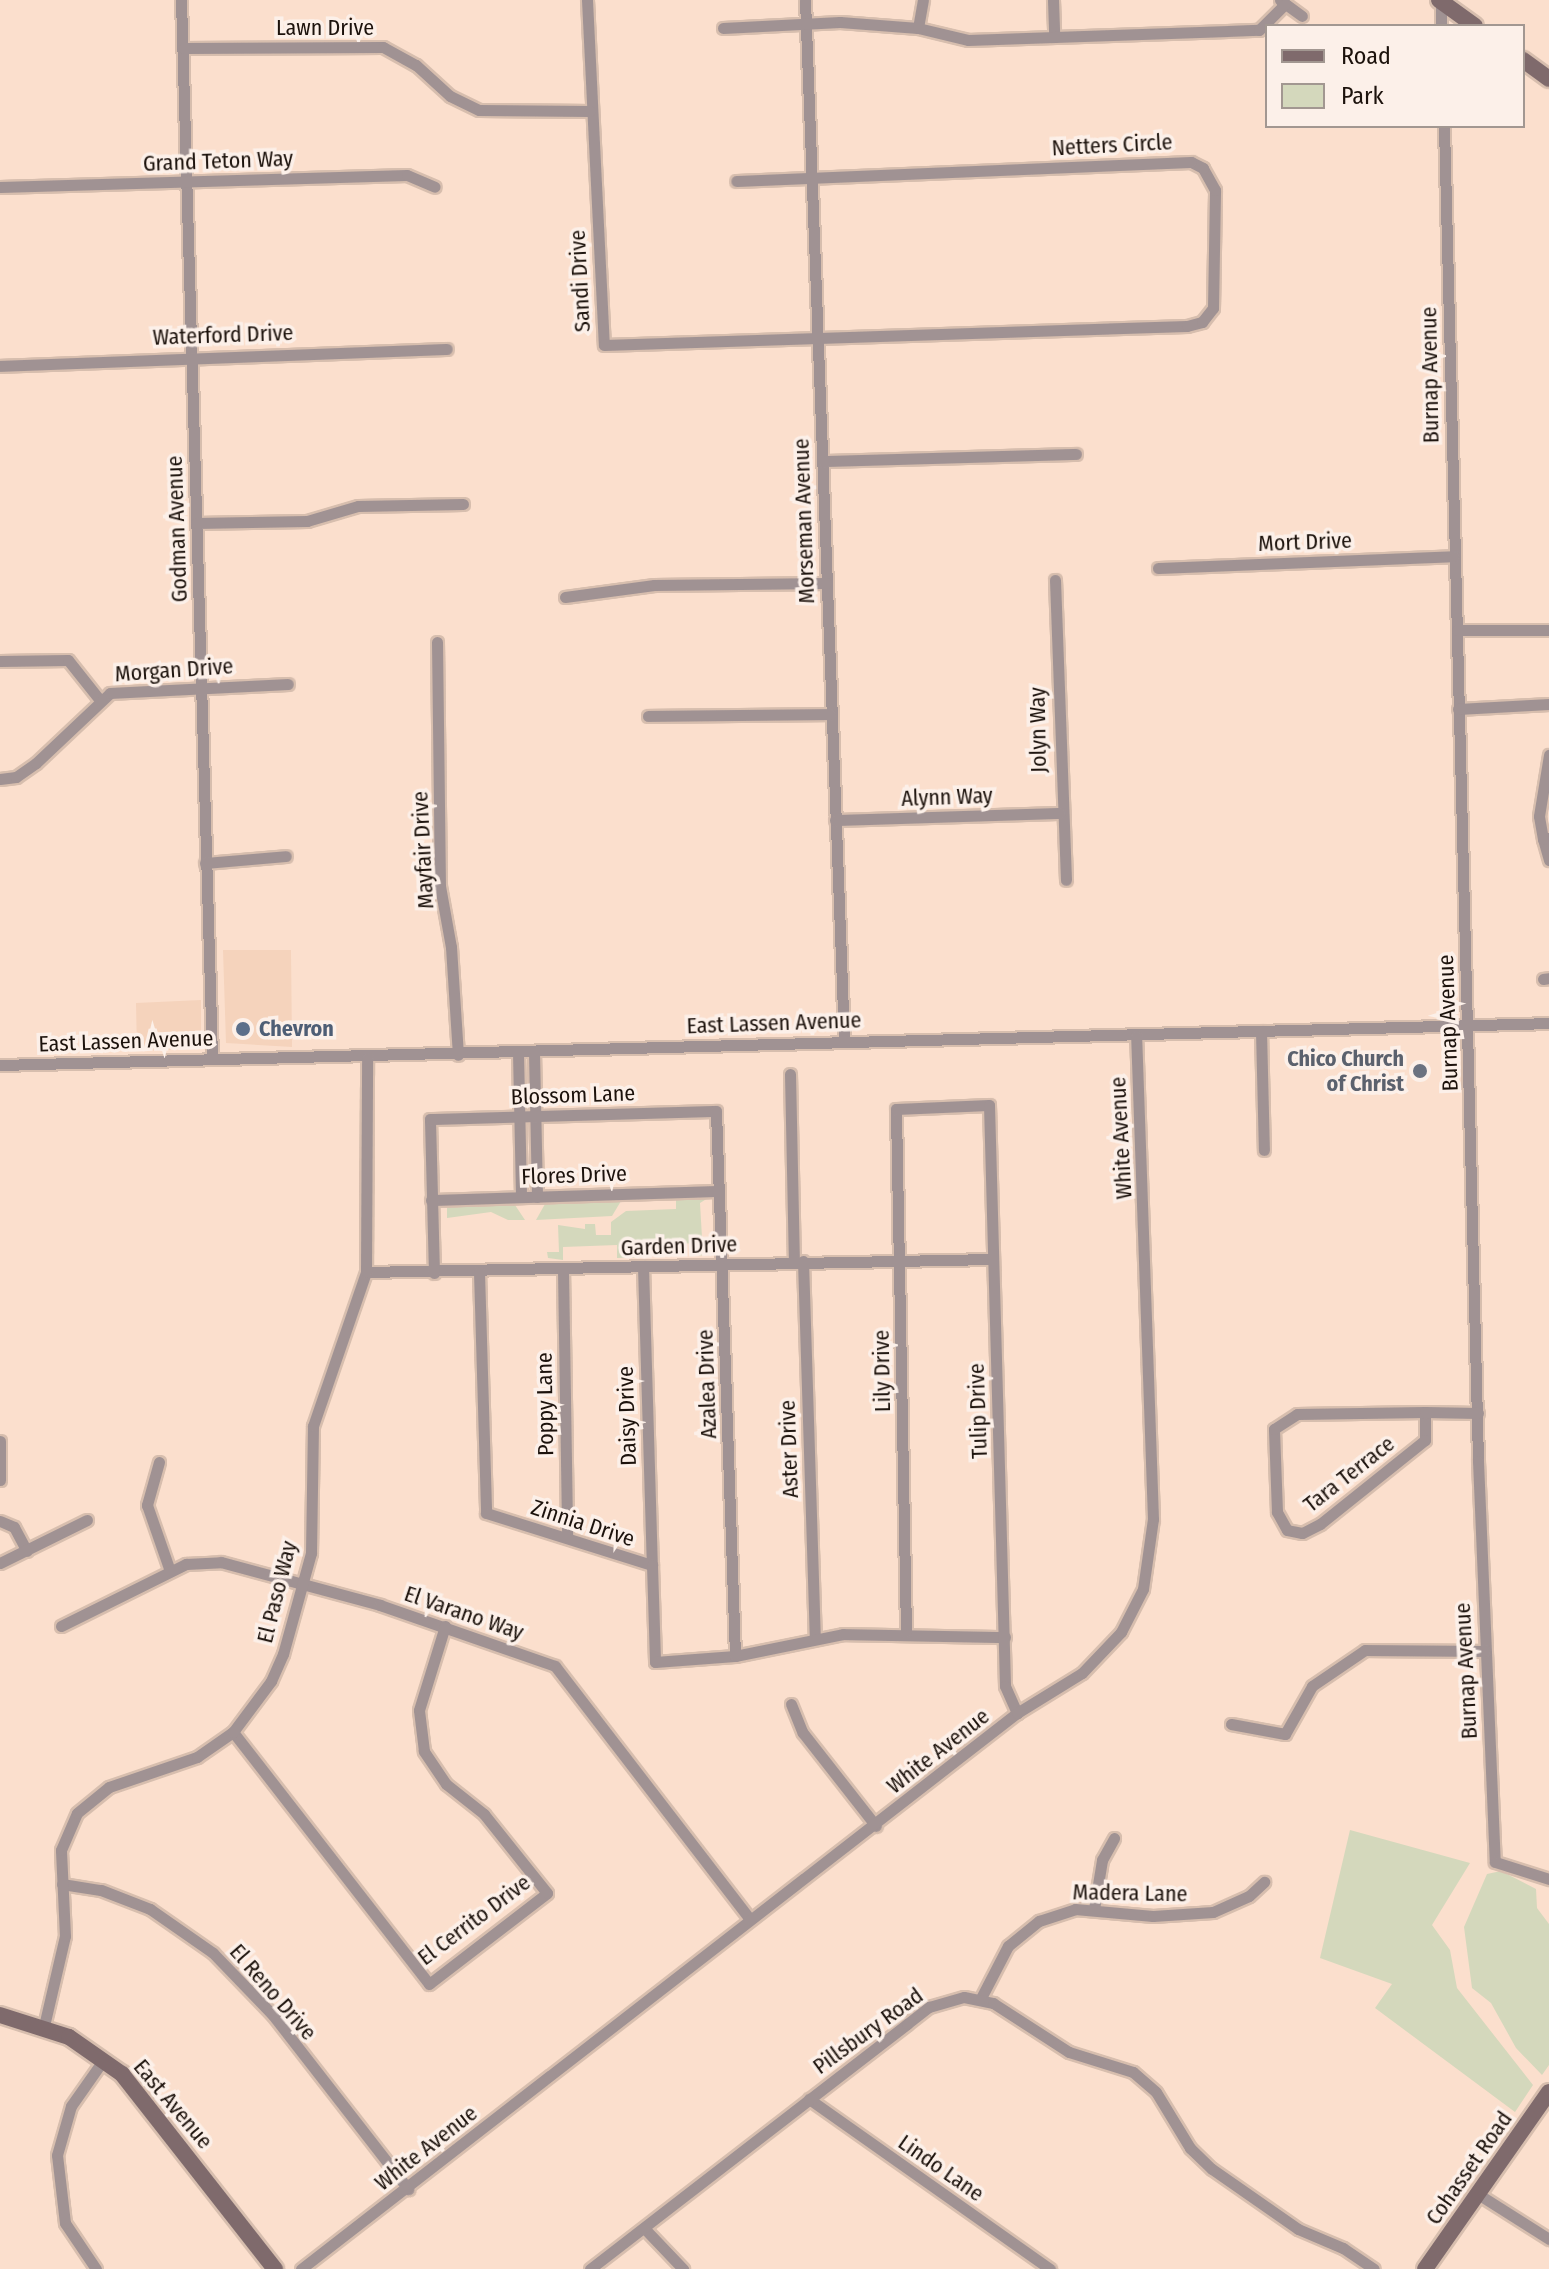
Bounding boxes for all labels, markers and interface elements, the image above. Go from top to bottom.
street label: Lawn Drive [276,15,374,41]
legend [1265,24,1525,128]
text: Road [1341,42,1391,70]
text: Park [1341,82,1384,110]
street label: Netters Circle [1051,129,1173,161]
street label: Grand Teton Way [143,145,293,177]
street label: Sandi Drive [564,229,596,333]
street label: Burnap Avenue [1416,306,1444,444]
street label: Waterford Drive [152,319,294,351]
street label: Morseman Avenue [788,438,820,604]
street label: Godman Avenue [161,455,193,603]
street label: Mort Drive [1258,527,1352,557]
street label: Morgan Drive [114,653,234,687]
street label: Jolyn Way [1024,687,1052,773]
street label: Alynn Way [901,782,993,812]
street label: Mayfair Drive [407,790,439,910]
street label: Burnap Avenue [1432,954,1464,1092]
street label: East Lassen Avenue [686,1007,862,1039]
place label: Chevron [259,1016,334,1042]
marker: Chevron [234,1020,252,1038]
street label: East Lassen Avenue [38,1025,214,1057]
place label: Chico Church of Christ [1287,1045,1404,1096]
marker: Chico Church of Christ [1411,1062,1429,1080]
street label: White Avenue [1105,1076,1137,1200]
street label: Blossom Lane [510,1080,636,1110]
street label: Flores Drive [521,1160,627,1190]
street label: Garden Drive [620,1231,738,1261]
street label: Azalea Drive [692,1329,722,1439]
street label: Lily Drive [868,1330,896,1412]
street label: Poppy Lane [531,1352,559,1456]
street label: Tulip Drive [963,1363,993,1459]
street label: Daisy Drive [612,1366,642,1466]
street label: Aster Drive [774,1400,804,1498]
street label: Tara Terrace [1298,1430,1400,1518]
street label: Zinnia Drive [528,1494,638,1552]
street label: El Paso Way [252,1538,302,1646]
street label: El Varano Way [401,1580,527,1646]
street label: Burnap Avenue [1449,1602,1483,1740]
street label: White Avenue [882,1703,994,1799]
street label: El Cerrito Drive [413,1869,535,1971]
street label: Madera Lane [1072,1879,1188,1907]
street label: El Reno Drive [224,1939,322,2045]
street label: Pillsbury Road [808,1982,928,2080]
street label: East Avenue [128,2054,218,2154]
street label: White Avenue [370,2100,482,2196]
street label: Cohasset Road [1420,2106,1518,2230]
street label: Lindo Lane [893,2129,989,2207]

